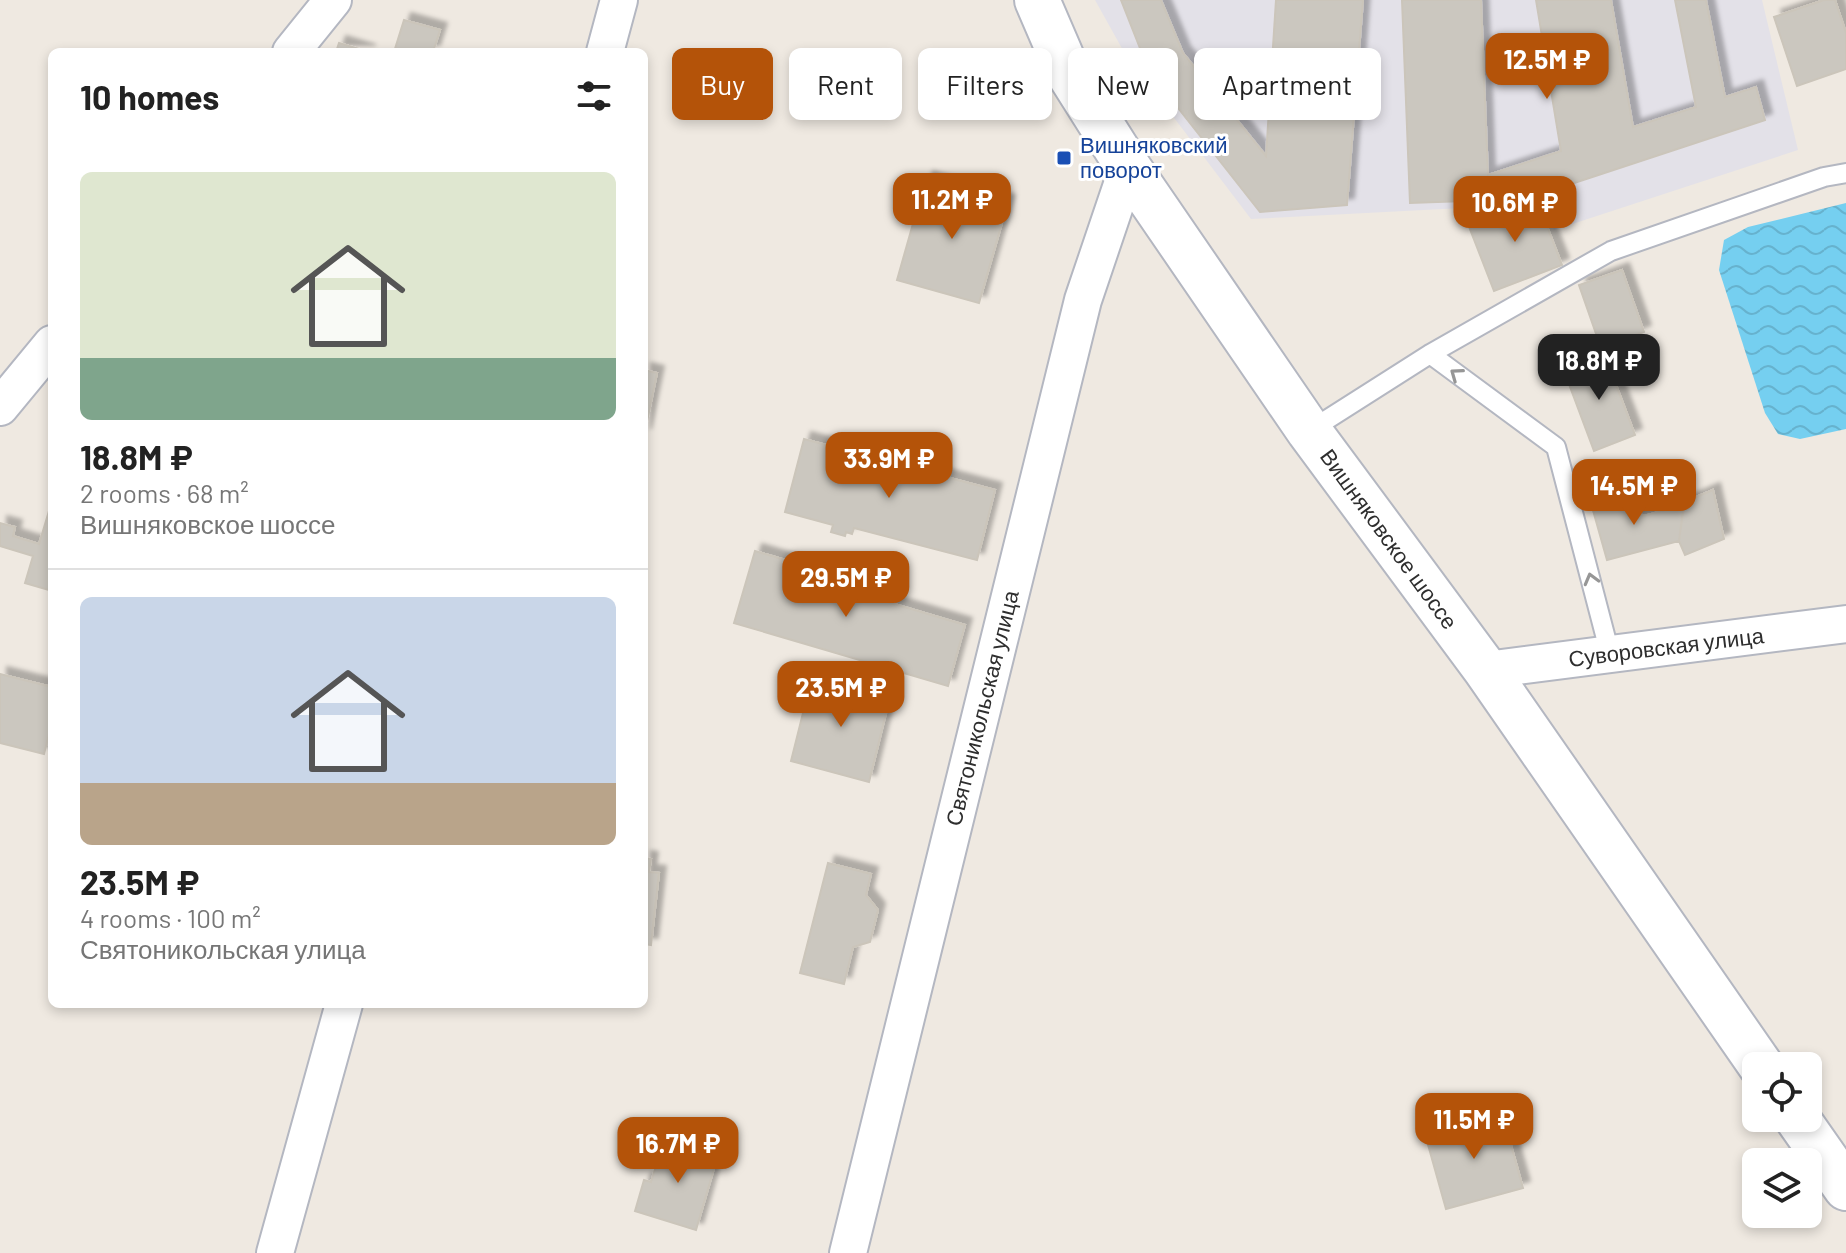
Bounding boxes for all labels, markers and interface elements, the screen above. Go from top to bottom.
pin: 12.5M ₽ [1473,33,1621,101]
text: 12.5M ₽ [1504,43,1590,74]
chip: Buy [672,48,773,120]
chip: Rent [789,48,902,120]
chip: Filters [918,48,1052,120]
chip: New [1068,48,1178,120]
chip: Apartment [1194,48,1381,120]
icon: filters [572,74,616,118]
text: 10 homes [80,76,219,117]
place label: Вишняковский поворот [1080,131,1227,183]
marker: Вишняковский поворот [1055,149,1073,167]
pin: 11.2M ₽ [878,173,1026,241]
pin: 10.6M ₽ [1441,176,1589,244]
text: 11.2M ₽ [911,183,993,214]
text: 10.6M ₽ [1471,186,1559,217]
icon: home [276,224,420,368]
pin: 18.8M ₽ [1525,334,1673,402]
text: 18.8M ₽ [1556,344,1642,375]
one-way arrow [1450,369,1465,384]
pin: 33.9M ₽ [815,432,963,500]
text: 18.8M ₽ [80,436,193,477]
text: 33.9M ₽ [844,442,934,473]
street label: Вишняковское шоссе [1316,443,1464,633]
pin: 14.5M ₽ [1560,459,1708,527]
text: 14.5M ₽ [1590,469,1678,500]
text: 2 rooms · 68 m² [80,477,249,508]
text: Вишняковское шоссе [80,508,335,539]
pin: 29.5M ₽ [772,551,920,619]
text: 29.5M ₽ [800,561,892,592]
one-way arrow [1583,572,1600,586]
street label: Святоникольская улица [939,587,1024,828]
street label: Суворовская улица [1567,621,1766,672]
icon: home [276,649,420,793]
pin: 23.5M ₽ [767,661,915,729]
text: 23.5M ₽ [795,671,887,702]
text: 23.5M ₽ [80,861,199,902]
text: 4 rooms · 100 m² [80,902,261,933]
text: Святоникольская улица [80,933,366,964]
map controls [1742,1052,1822,1228]
button: locate [1742,1052,1822,1132]
pin: 11.5M ₽ [1400,1093,1548,1161]
text: 11.5M ₽ [1433,1103,1515,1134]
pin: 16.7M ₽ [604,1117,752,1185]
text: 16.7M ₽ [635,1127,721,1158]
button: layers [1742,1148,1822,1228]

